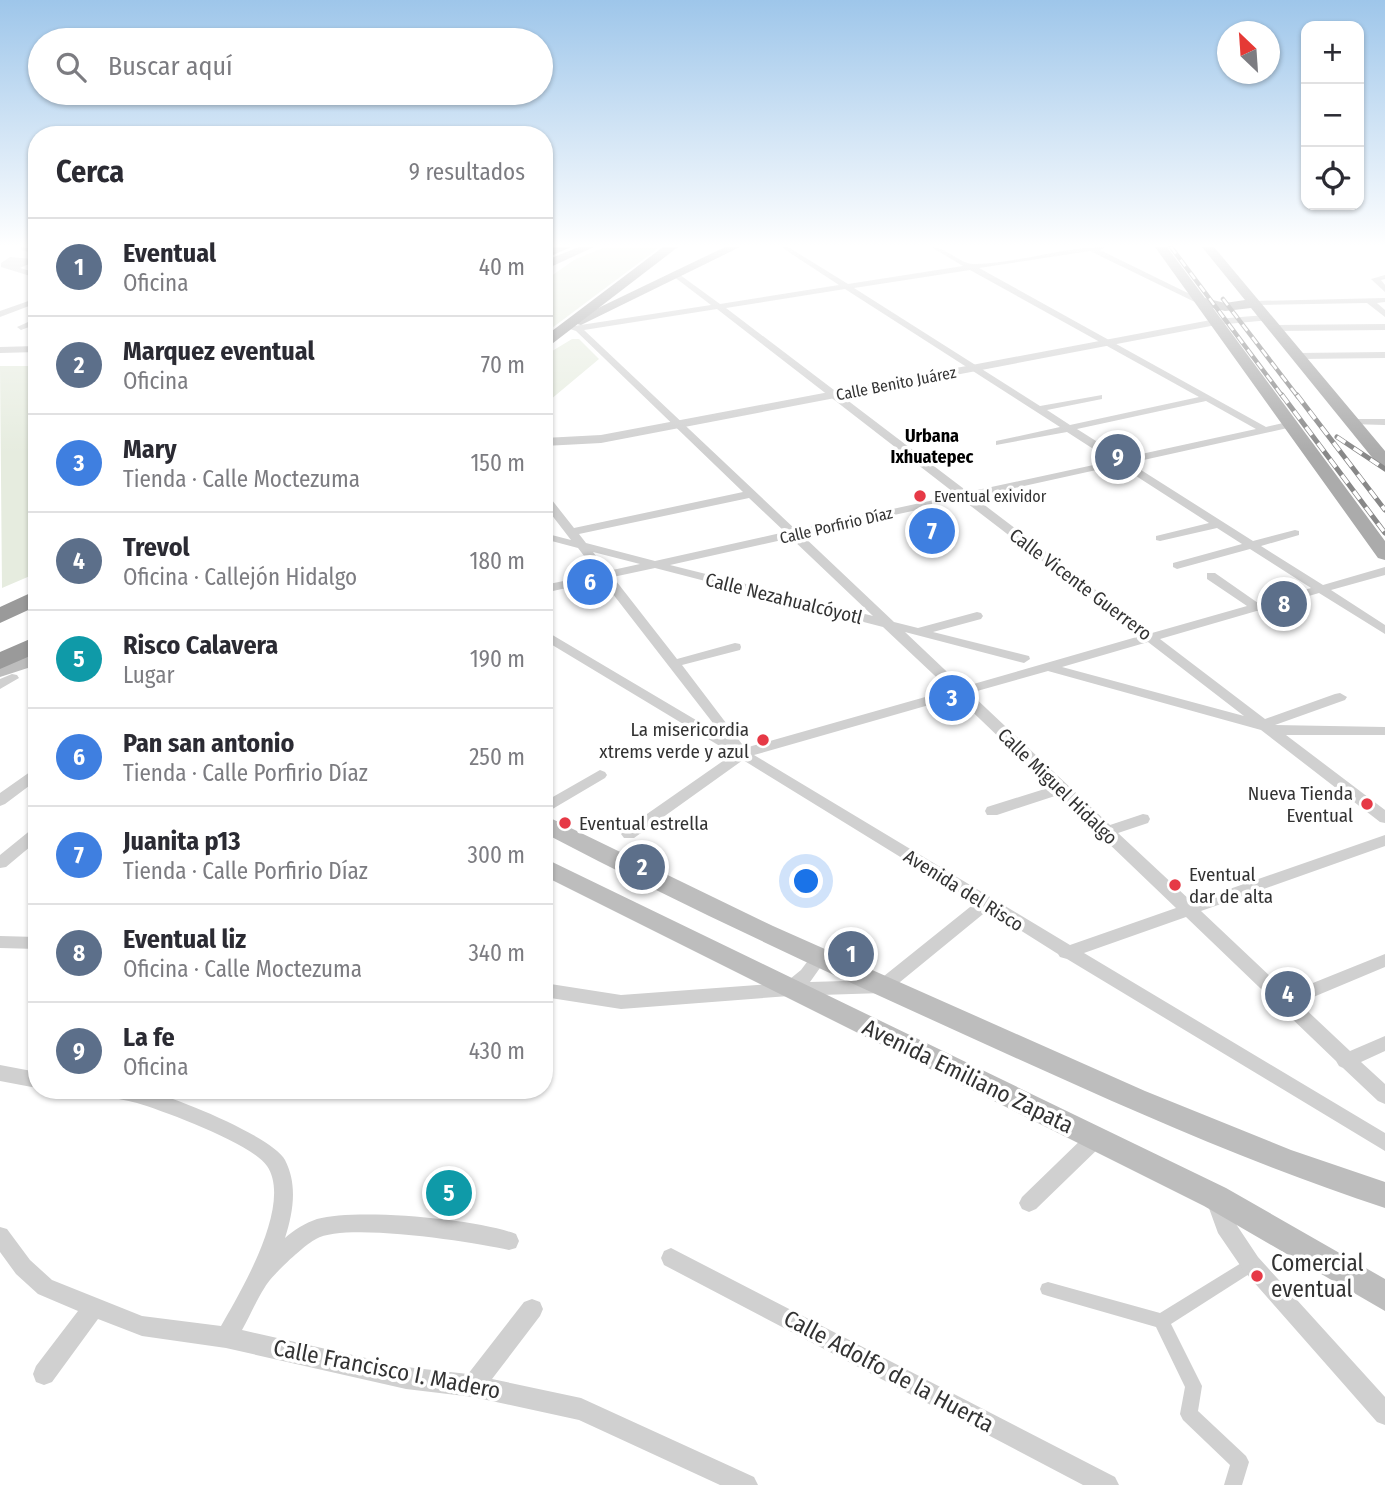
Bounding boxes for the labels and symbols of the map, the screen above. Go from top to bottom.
north arrow [1217,21,1280,84]
street label: Calle Benito Juárez [835,363,958,404]
district label: Urbana Ixhuatepec [891,425,974,468]
pin: 9 [1095,431,1141,483]
place label: Eventual exividor [934,487,1047,506]
marker: Eventual exividor [912,488,928,504]
street label: Calle Porfirio Díaz [778,503,894,548]
pin: 7 [909,505,955,557]
street label: Calle Vicente Guerrero [1005,523,1156,645]
pin: 6 [567,556,613,608]
street label: Calle Nezahualcóyotl [703,568,865,629]
pin: 8 [1261,578,1307,630]
pin: 3 [929,672,975,724]
place label: La misericordia xtrems verde y azul [599,718,749,763]
street label: Calle Miguel Hidalgo [993,723,1122,849]
marker: La misericordia xtrems verde y azul [755,732,771,748]
place label: Nueva Tienda Eventual [1248,782,1353,827]
marker: Nueva Tienda Eventual [1359,796,1375,812]
place label: Eventual estrella [579,812,709,835]
marker: Eventual estrella [557,815,573,831]
pin: 2 [619,841,665,893]
street label: Avenida del Risco [900,844,1028,936]
place label: Eventual dar de alta [1189,863,1273,908]
your location [789,864,823,898]
marker: Eventual dar de alta [1167,877,1183,893]
pin: 1 [828,928,874,980]
pin: 4 [1265,968,1311,1020]
street label: Avenida Emiliano Zapata [858,1013,1078,1139]
pin: 5 [426,1167,472,1219]
place label: Comercial eventual [1271,1249,1364,1303]
marker: Comercial eventual [1249,1268,1265,1284]
street label: Calle Adolfo de la Huerta [779,1304,999,1438]
street label: Calle Francisco I. Madero [271,1333,503,1405]

